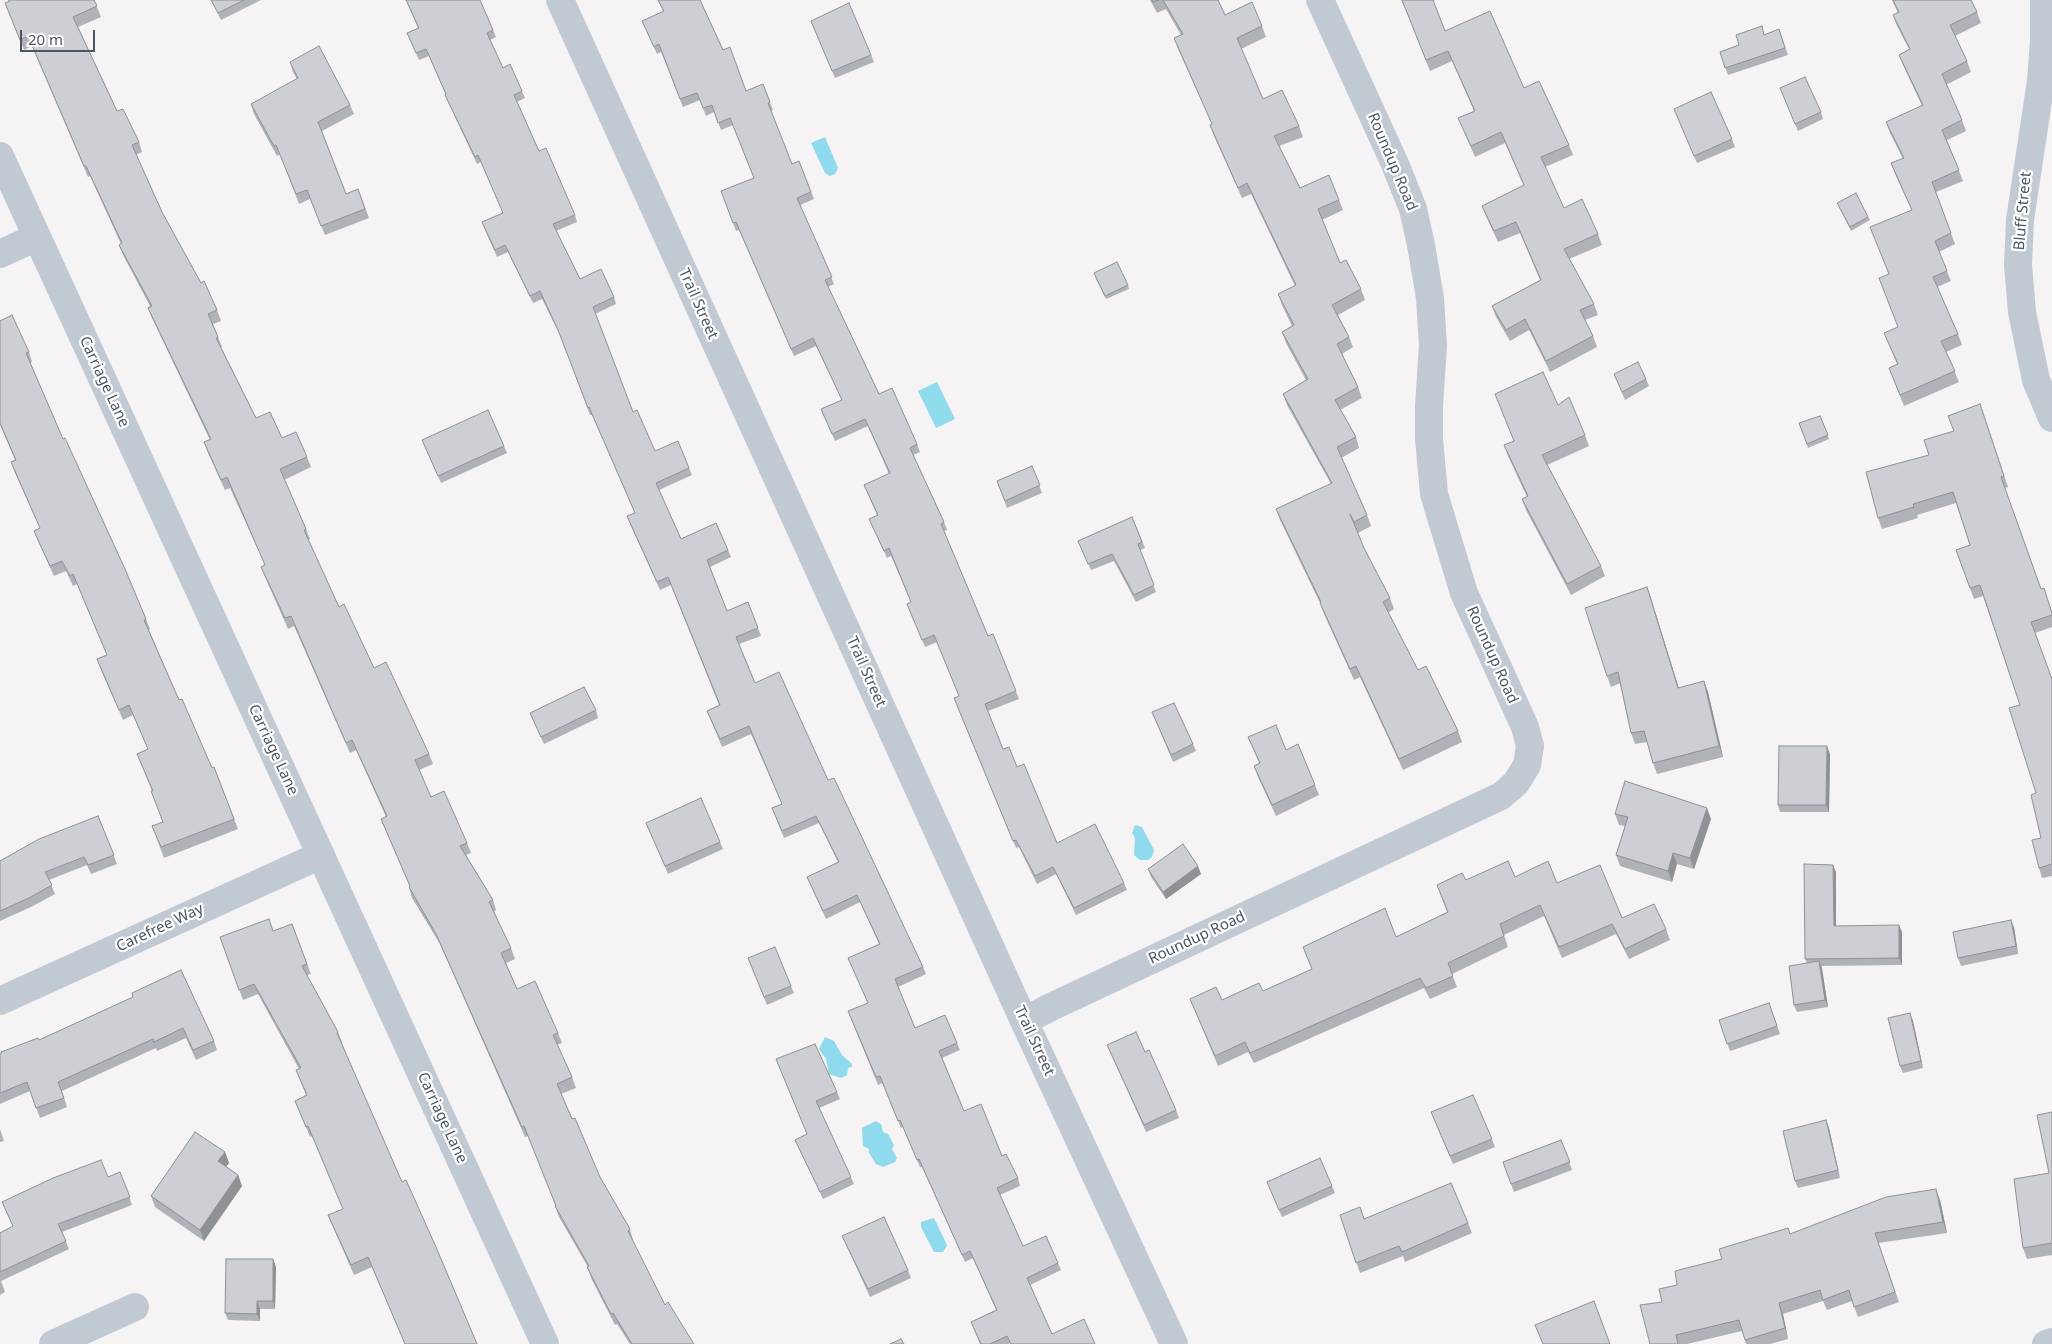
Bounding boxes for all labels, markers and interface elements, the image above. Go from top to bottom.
scale bar [22,20,98,52]
text: 20 m [28,29,63,49]
street label: Roundup Road [1363,110,1421,214]
street label: Bluff Street [2011,171,2035,251]
street label: Trail Street [674,266,722,342]
street label: Carriage Lane [75,334,133,430]
street label: Roundup Road [1463,604,1521,706]
street label: Trail Street [842,634,890,710]
street label: Carriage Lane [244,702,302,798]
street label: Carefree Way [114,900,206,956]
street label: Roundup Road [1146,908,1248,968]
street label: Trail Street [1010,1003,1058,1079]
street label: Carriage Lane [413,1070,471,1166]

